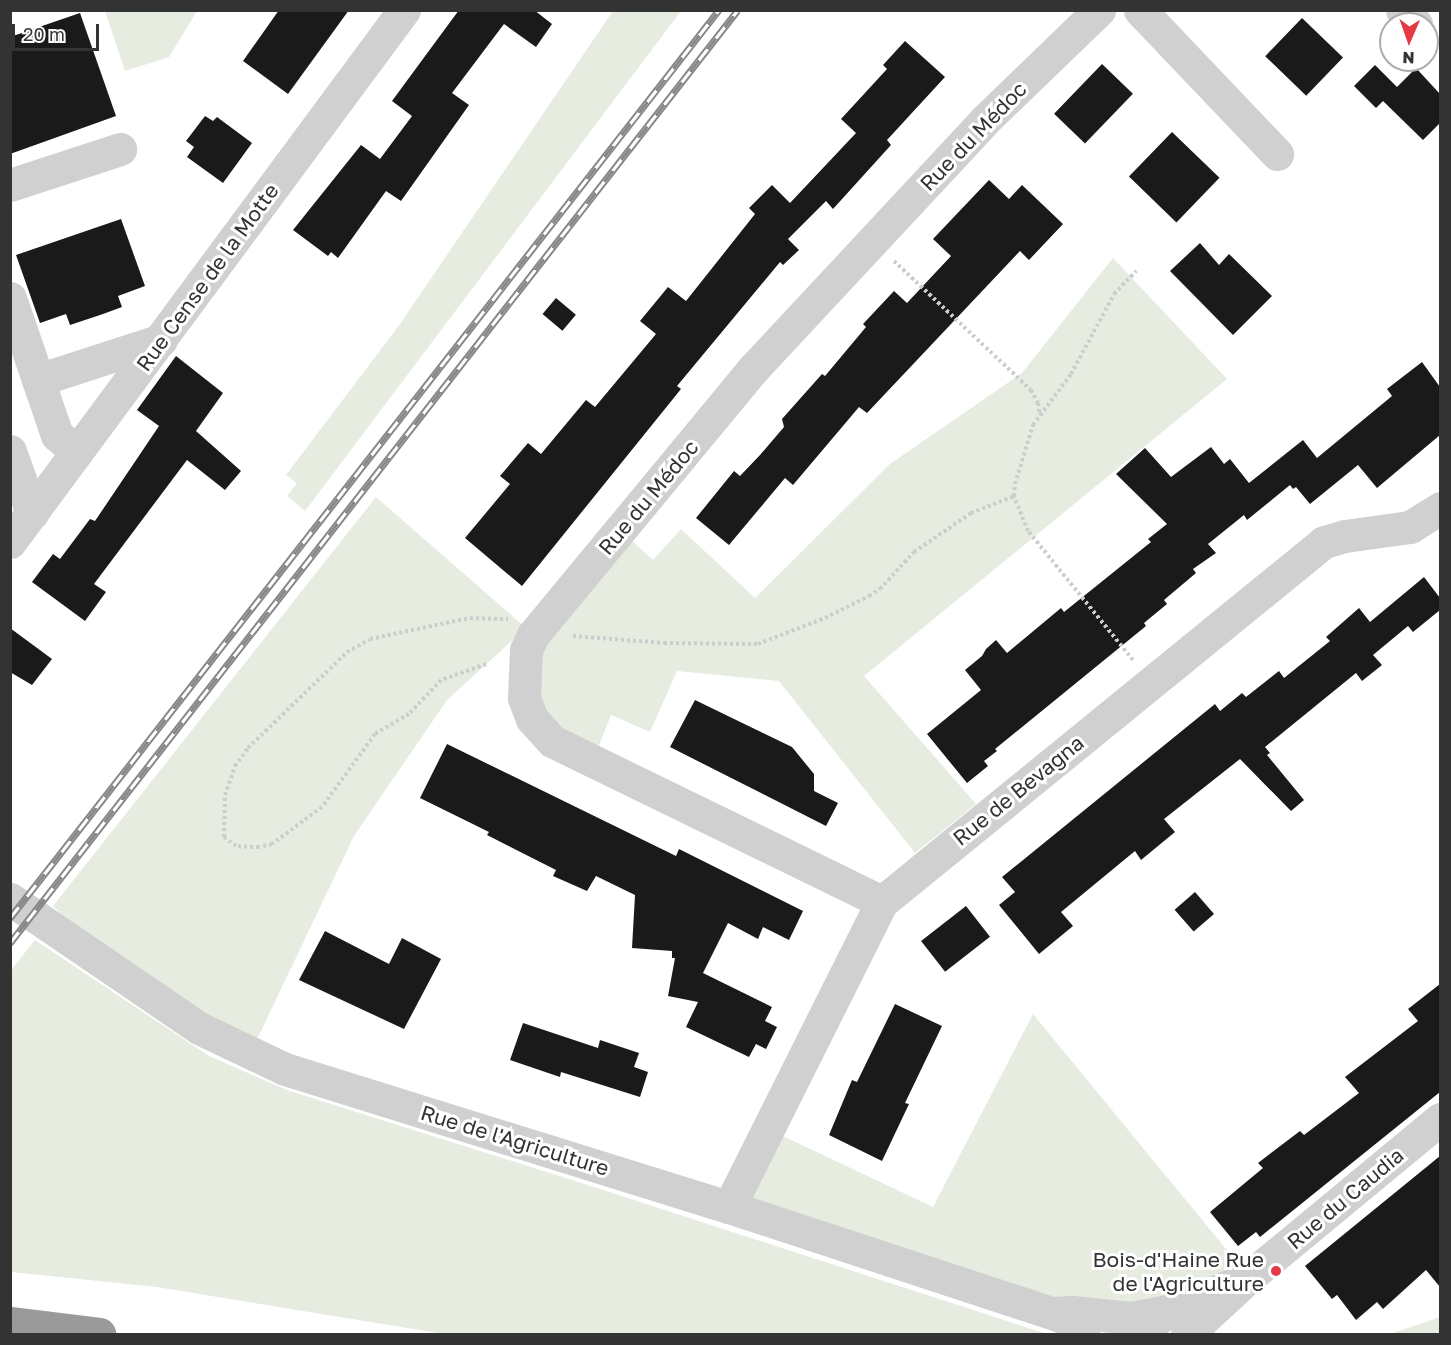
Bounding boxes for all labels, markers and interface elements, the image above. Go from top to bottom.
scale bar [15,12,102,50]
north arrow [1379,12,1439,72]
text: 20 m [23,23,65,45]
text: N [1402,48,1415,68]
street label: Rue du Médoc [915,76,1031,196]
street label: Rue Cense de la Motte [131,178,283,376]
street label: Rue du Médoc [593,434,703,560]
street label: Rue de Bevagna [948,730,1088,850]
street label: Rue de l'Agriculture [418,1099,612,1181]
street label: Rue du Caudia [1282,1142,1408,1254]
place label: Bois-d'Haine Rue de l'Agriculture [1093,1246,1264,1296]
marker: Bois-d'Haine Rue de l'Agriculture [1269,1264,1283,1278]

